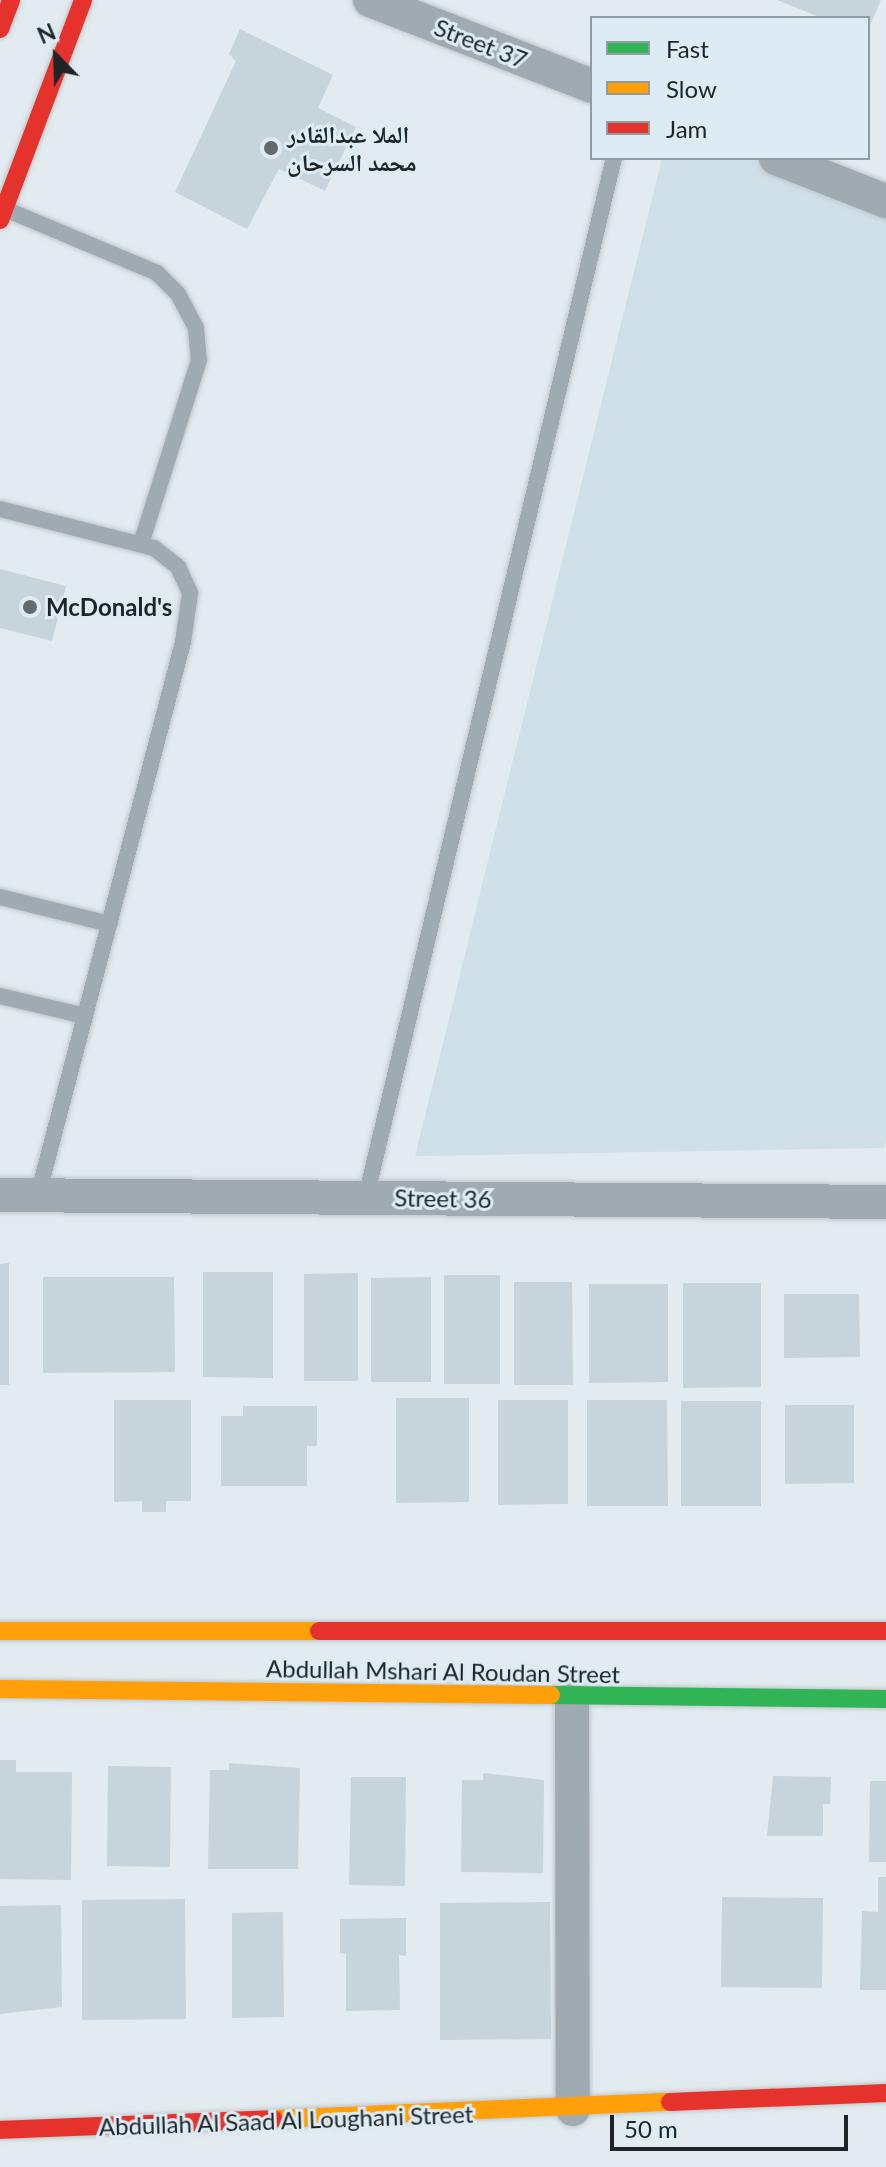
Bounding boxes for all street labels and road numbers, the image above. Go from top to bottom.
street label: Street 37 [430,12,532,74]
street label: Street 36 [394,1183,492,1213]
street label: Abdullah Mshari Al Roudan Street [265,1654,621,1688]
street label: Abdullah Al Saad Al Loughani Street [97,2099,475,2141]

